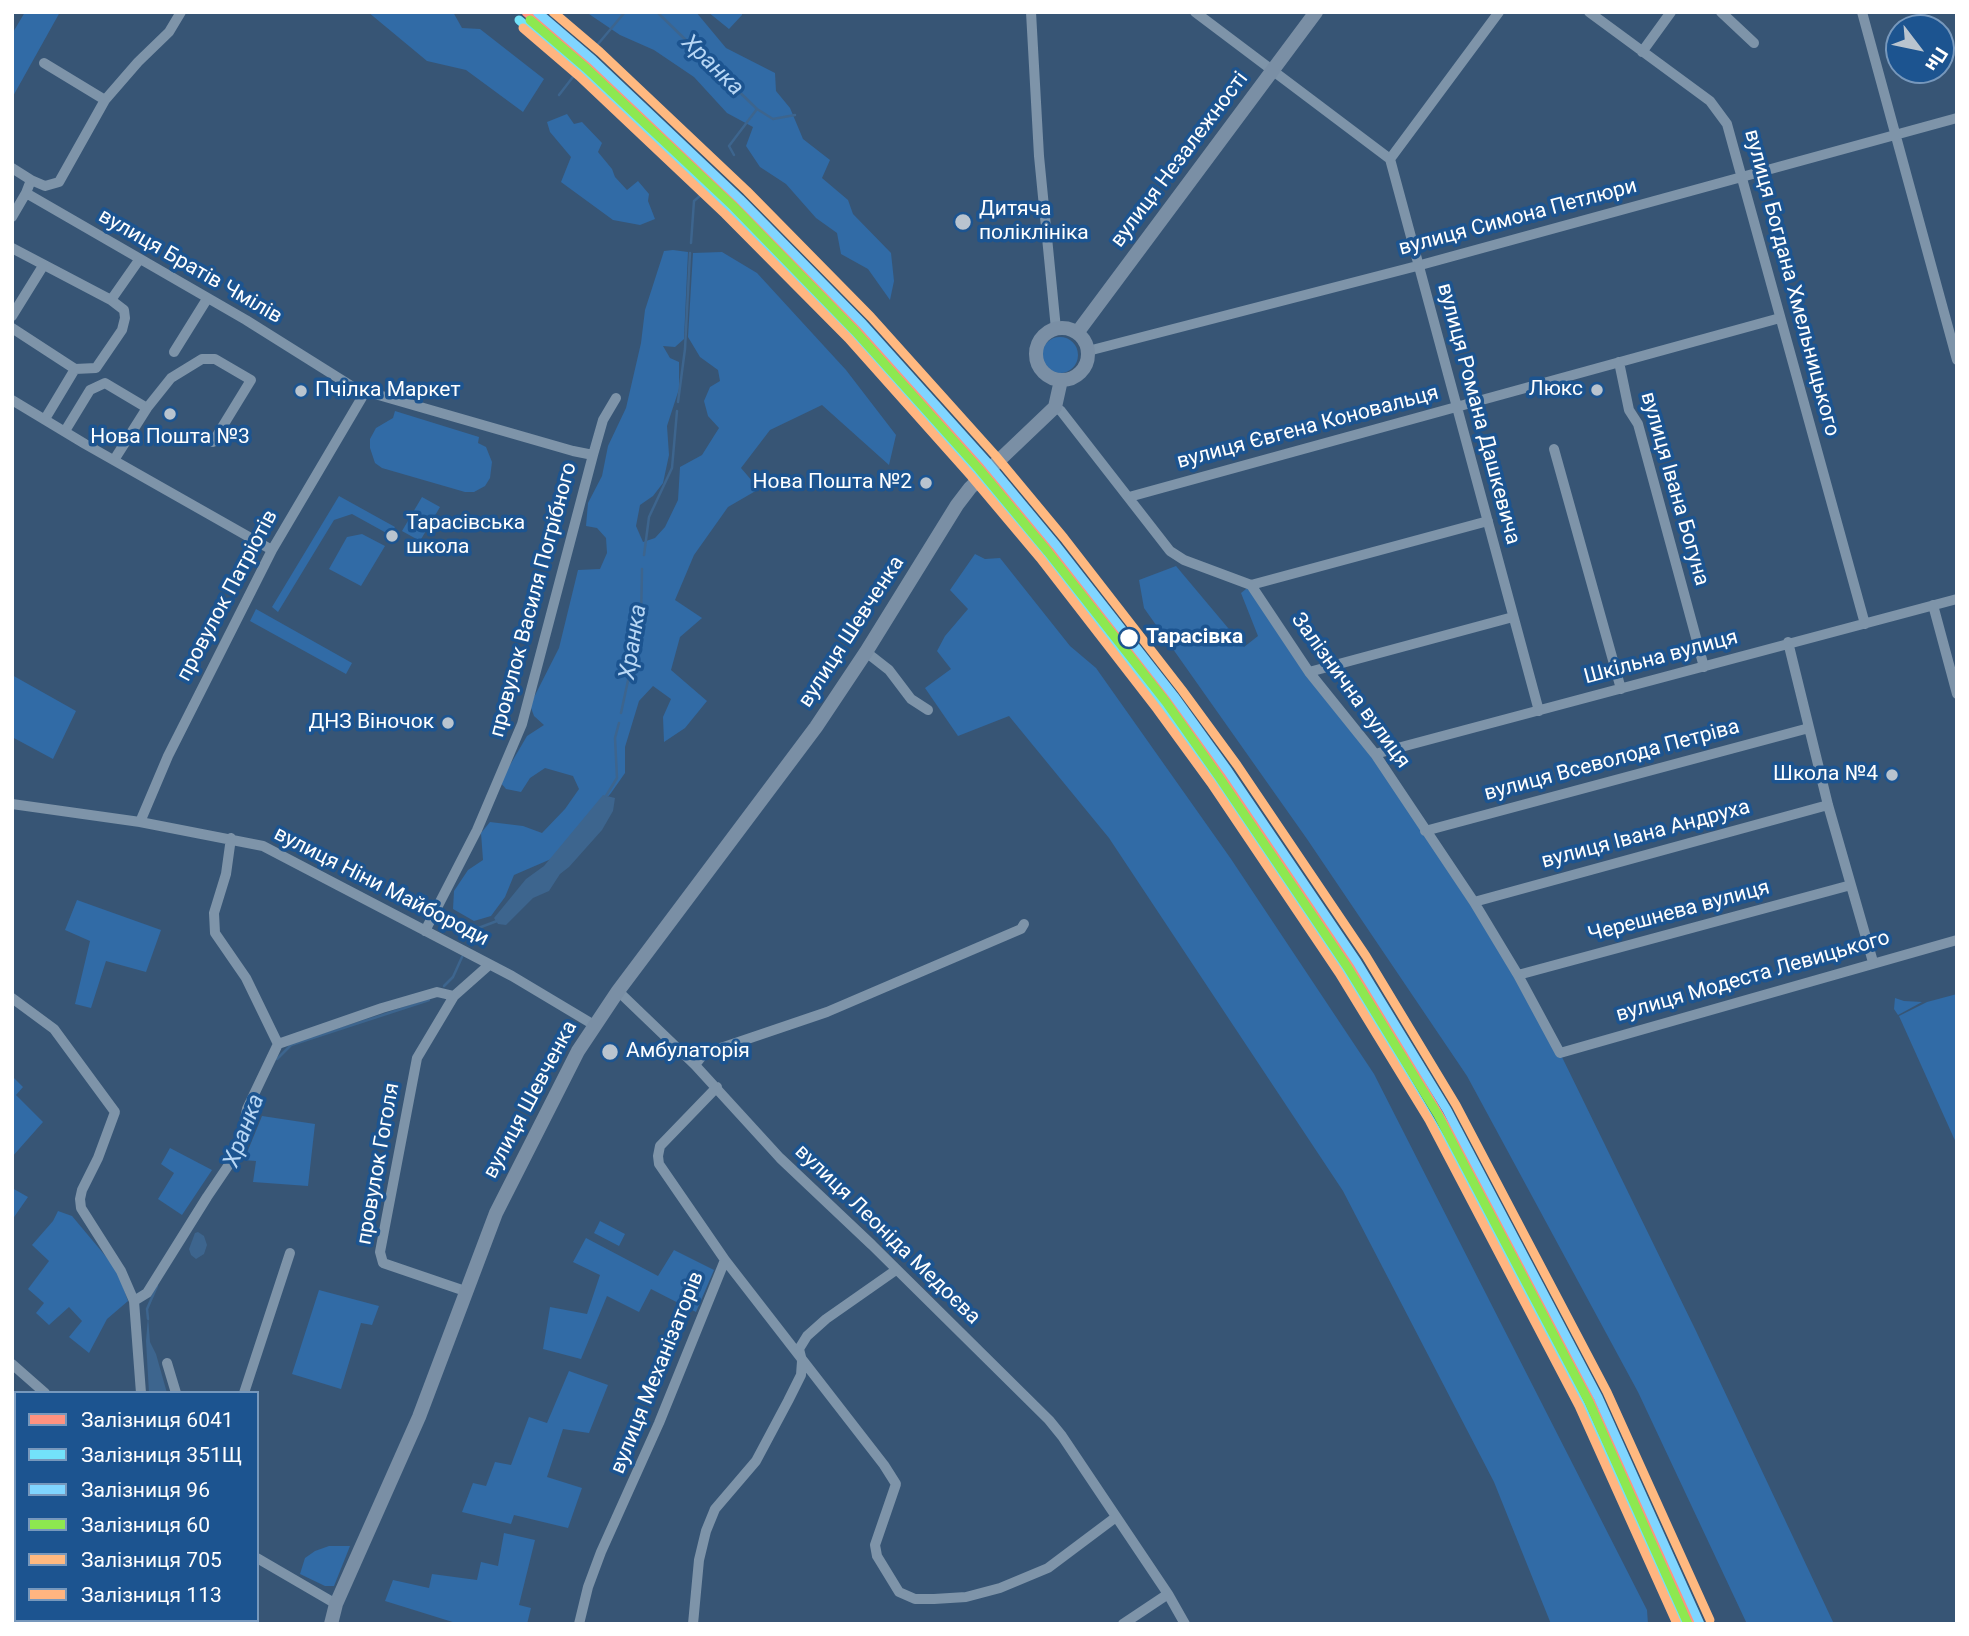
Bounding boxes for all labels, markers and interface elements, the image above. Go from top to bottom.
north arrow [1885,14,1955,84]
water label: Хранка [675,30,749,102]
text: Пн [1920,43,1953,76]
street label: вулиця Незалежності [1106,67,1254,253]
street label: вулиця Богдана Хмельницького [1738,127,1844,439]
street label: вулиця Симона Петлюри [1396,174,1640,262]
place label: Дитяча поліклініка [979,197,1089,247]
street label: вулиця Братів Чмілів [94,204,286,330]
marker: Дитяча поліклініка [953,212,973,232]
street label: вулиця Романа Дашкевича [1431,281,1525,547]
place label: Люкс [1529,377,1583,403]
place label: Пчілка Маркет [315,378,460,404]
street label: вулиця Євгена Коновальця [1174,381,1442,475]
marker: Люкс [1589,382,1605,398]
marker: Пчілка Маркет [293,383,309,399]
street label: вулиця Івана Богуна [1634,389,1714,589]
marker: Нова Пошта №3 [162,406,178,422]
place label: Нова Пошта №3 [90,425,250,451]
street label: провулок Василя Погрібного [485,460,583,740]
place label: Нова Пошта №2 [752,470,912,496]
marker: Нова Пошта №2 [918,475,934,491]
street label: провулок Патріотів [172,506,284,686]
place label: Тарасівська школа [406,511,525,561]
marker: Тарасівська школа [384,528,400,544]
street label: вулиця Шевченка [794,552,910,712]
water label: Хранка [614,602,654,682]
street label: Залізнична вулиця [1285,608,1415,774]
place label: Тарасівка [1146,625,1243,651]
street label: Шкільна вулиця [1581,625,1741,691]
marker: Тарасівка [1118,627,1140,649]
place label: ДНЗ Віночок [309,710,434,736]
marker: ДНЗ Віночок [440,715,456,731]
street label: вулиця Всеволода Петріва [1482,715,1742,807]
place label: Школа №4 [1773,762,1878,788]
marker: Школа №4 [1884,767,1900,783]
street label: вулиця Івана Андруха [1539,795,1753,875]
street label: вулиця Ніни Майбороди [269,822,493,952]
street label: Черешнева вулиця [1585,876,1773,948]
street label: вулиця Модеста Левицького [1613,926,1893,1028]
street label: вулиця Шевченка [479,1017,583,1183]
place label: Амбулаторія [626,1039,750,1065]
marker: Амбулаторія [600,1042,620,1062]
street label: провулок Гоголя [352,1081,406,1247]
water label: Хранка [219,1091,271,1171]
street label: вулиця Леоніда Медоєва [789,1140,985,1330]
street label: вулиця Механізаторів [606,1268,710,1478]
legend [14,1391,259,1622]
text: Залізниця 6041 [81,1408,234,1432]
text: Залізниця 351Щ [81,1443,242,1467]
text: Залізниця 96 [81,1478,210,1502]
text: Залізниця 60 [81,1513,210,1537]
text: Залізниця 705 [81,1548,222,1572]
text: Залізниця 113 [81,1583,222,1607]

